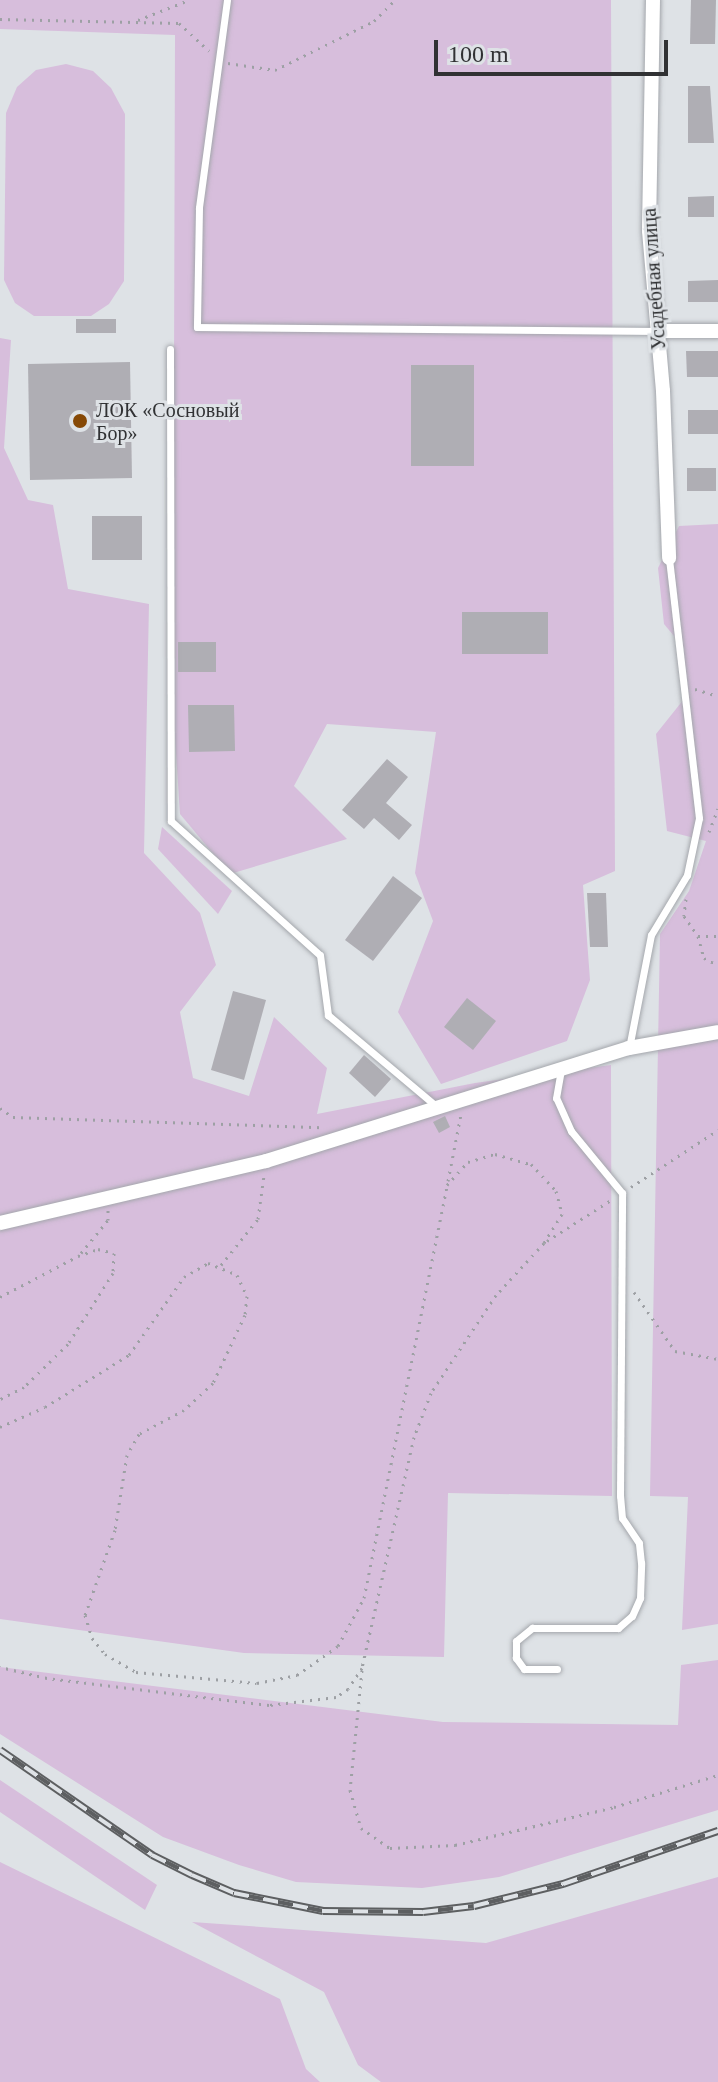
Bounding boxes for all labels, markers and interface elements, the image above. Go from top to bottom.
scale bar [438,24,672,74]
text: 100 m [448,41,509,67]
street label: Усадебная улица [637,207,671,351]
place label: ЛОК «Сосновый Бор» [96,398,239,445]
marker: ЛОК «Сосновый Бор» [71,412,89,430]

